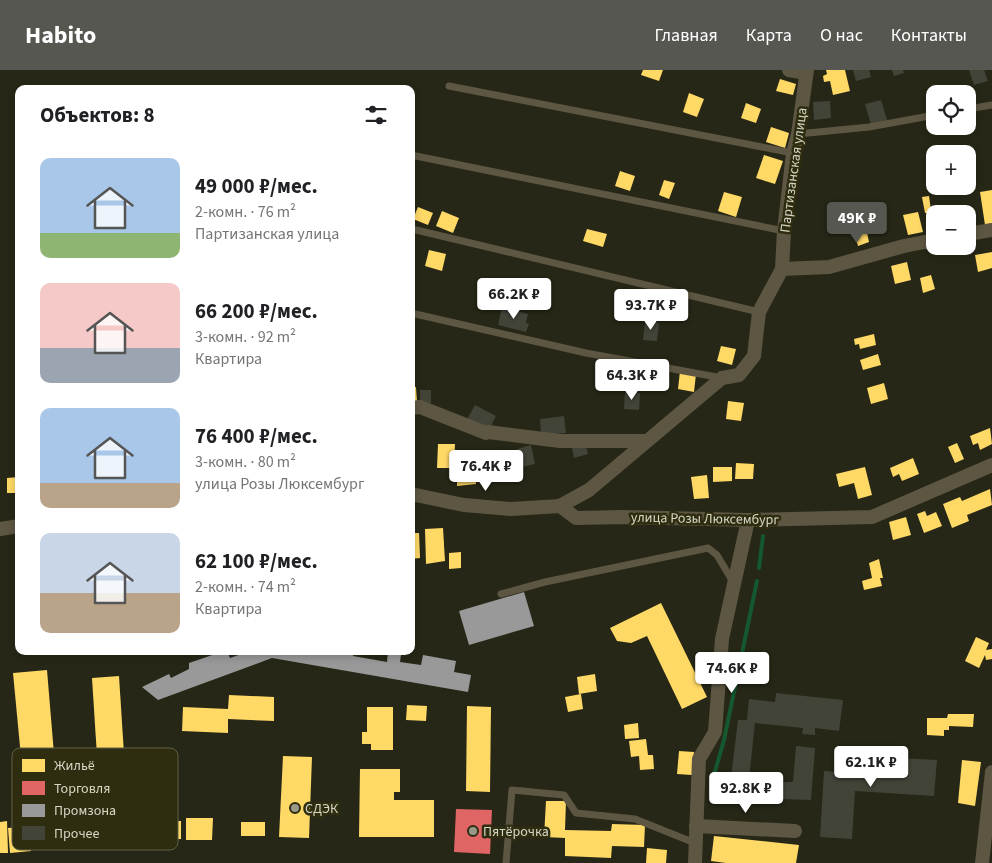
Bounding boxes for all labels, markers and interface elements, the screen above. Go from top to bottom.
text: Habito [25,18,96,53]
text: Главная [655,23,718,48]
text: Карта [746,23,792,48]
text: О нас [820,23,863,48]
text: Контакты [891,23,967,48]
map controls [926,85,976,255]
button: locate [926,85,976,135]
text: Объектов: 8 [40,100,155,130]
icon: filters [362,101,390,129]
street label: Партизанская улица [775,106,813,234]
button: + [926,145,976,195]
text: 49 000 ₽/мес. [195,171,318,201]
icon: home [80,178,140,238]
text: 2-комн. · 76 m² [195,201,296,223]
pin: 49K ₽ [822,202,892,244]
button: − [926,205,976,255]
text: 49K ₽ [838,207,876,229]
text: Партизанская улица [195,223,339,245]
pin: 66.2K ₽ [468,278,560,320]
text: 66.2K ₽ [488,283,540,305]
pin: 93.7K ₽ [605,288,697,331]
text: 93.7K ₽ [625,294,677,316]
text: 66 200 ₽/мес. [195,296,318,326]
icon: home [80,303,140,363]
text: 3-комн. · 92 m² [195,326,296,348]
text: Квартира [195,348,262,370]
pin: 64.3K ₽ [586,358,678,401]
text: 64.3K ₽ [606,364,658,386]
text: 76 400 ₽/мес. [195,421,318,451]
icon: home [80,428,140,488]
pin: 76.4K ₽ [440,450,532,492]
text: 3-комн. · 80 m² [195,451,296,473]
text: 76.4K ₽ [460,455,512,477]
text: улица Розы Люксембург [195,473,365,495]
street label: улица Розы Люксембург [631,508,780,530]
text: 62 100 ₽/мес. [195,546,318,576]
icon: home [80,553,140,613]
text: 2-комн. · 74 m² [195,576,296,598]
text: Квартира [195,598,262,620]
pin: 74.6K ₽ [686,652,778,694]
text: 74.6K ₽ [706,657,758,679]
pin: 62.1K ₽ [825,746,917,788]
legend [12,748,178,850]
text: 62.1K ₽ [845,751,897,773]
text: Жильё [54,756,95,776]
pin: 92.8K ₽ [700,772,792,814]
text: 92.8K ₽ [720,777,772,799]
text: Торговля [54,779,110,799]
place label: СДЭК [305,799,339,819]
text: Промзона [54,801,116,821]
marker: СДЭК [289,802,301,814]
place label: Пятёрочка [483,822,549,842]
text: Прочее [54,824,99,844]
marker: Пятёрочка [467,825,479,837]

